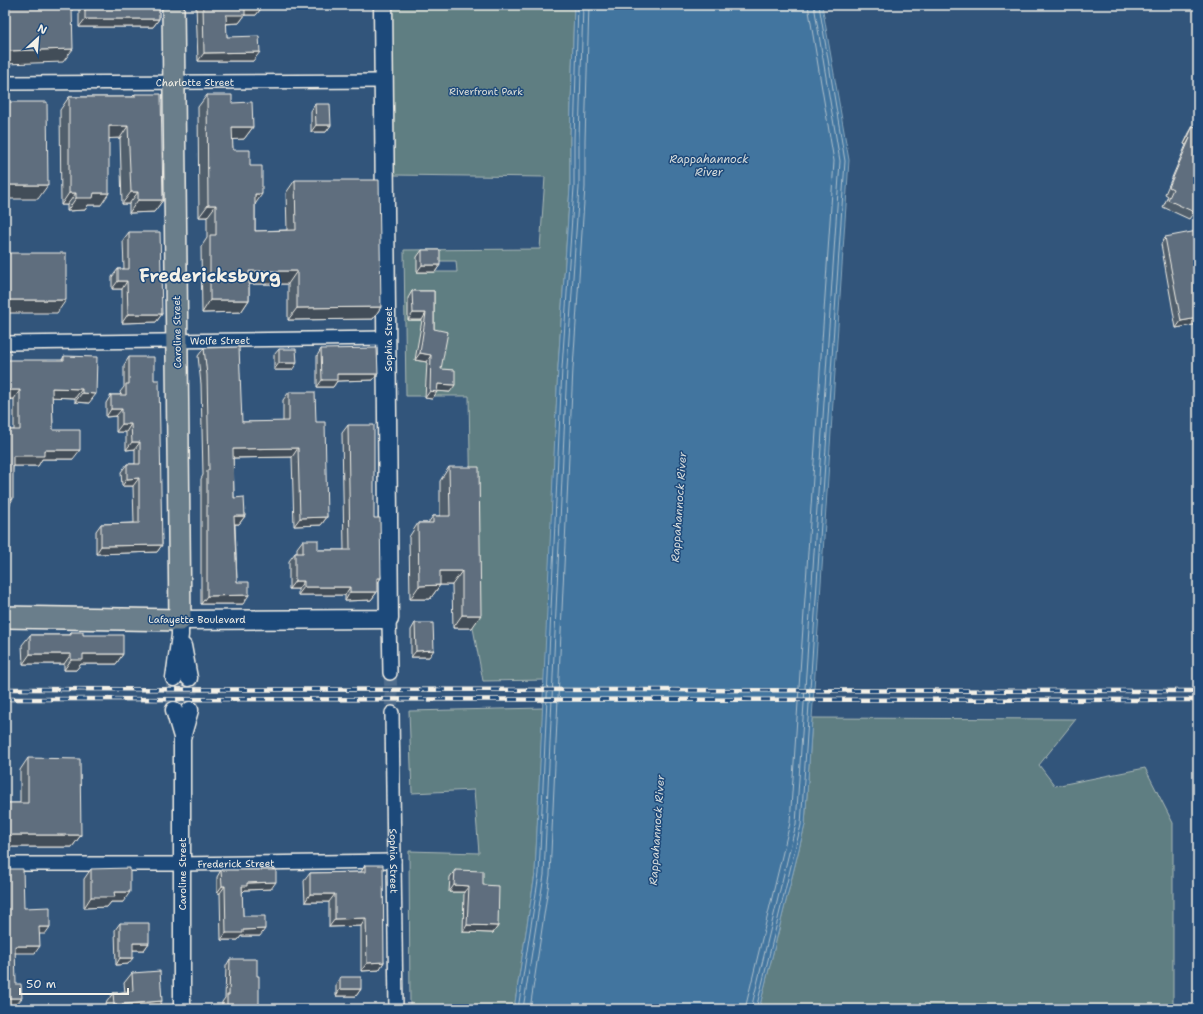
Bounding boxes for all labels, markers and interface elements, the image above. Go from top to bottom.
north arrow [18,18,58,58]
text: N [35,21,50,38]
street label: Charlotte Street [156,75,234,89]
park label: Riverfront Park [449,85,523,98]
water label: Rappahannock River [670,152,749,180]
district label: Fredericksburg [139,264,281,288]
street label: Caroline Street [170,296,184,368]
street label: Sophia Street [382,307,395,371]
street label: Wolfe Street [190,333,250,347]
water label: Rappahannock River [668,450,690,563]
street label: Lafayette Boulevard [148,613,246,626]
water label: Rappahannock River [646,773,668,886]
street label: Sophia Street [387,828,401,894]
street label: Caroline Street [176,838,189,910]
street label: Frederick Street [197,856,275,870]
scale bar [20,970,128,996]
text: 50 m [26,976,56,992]

